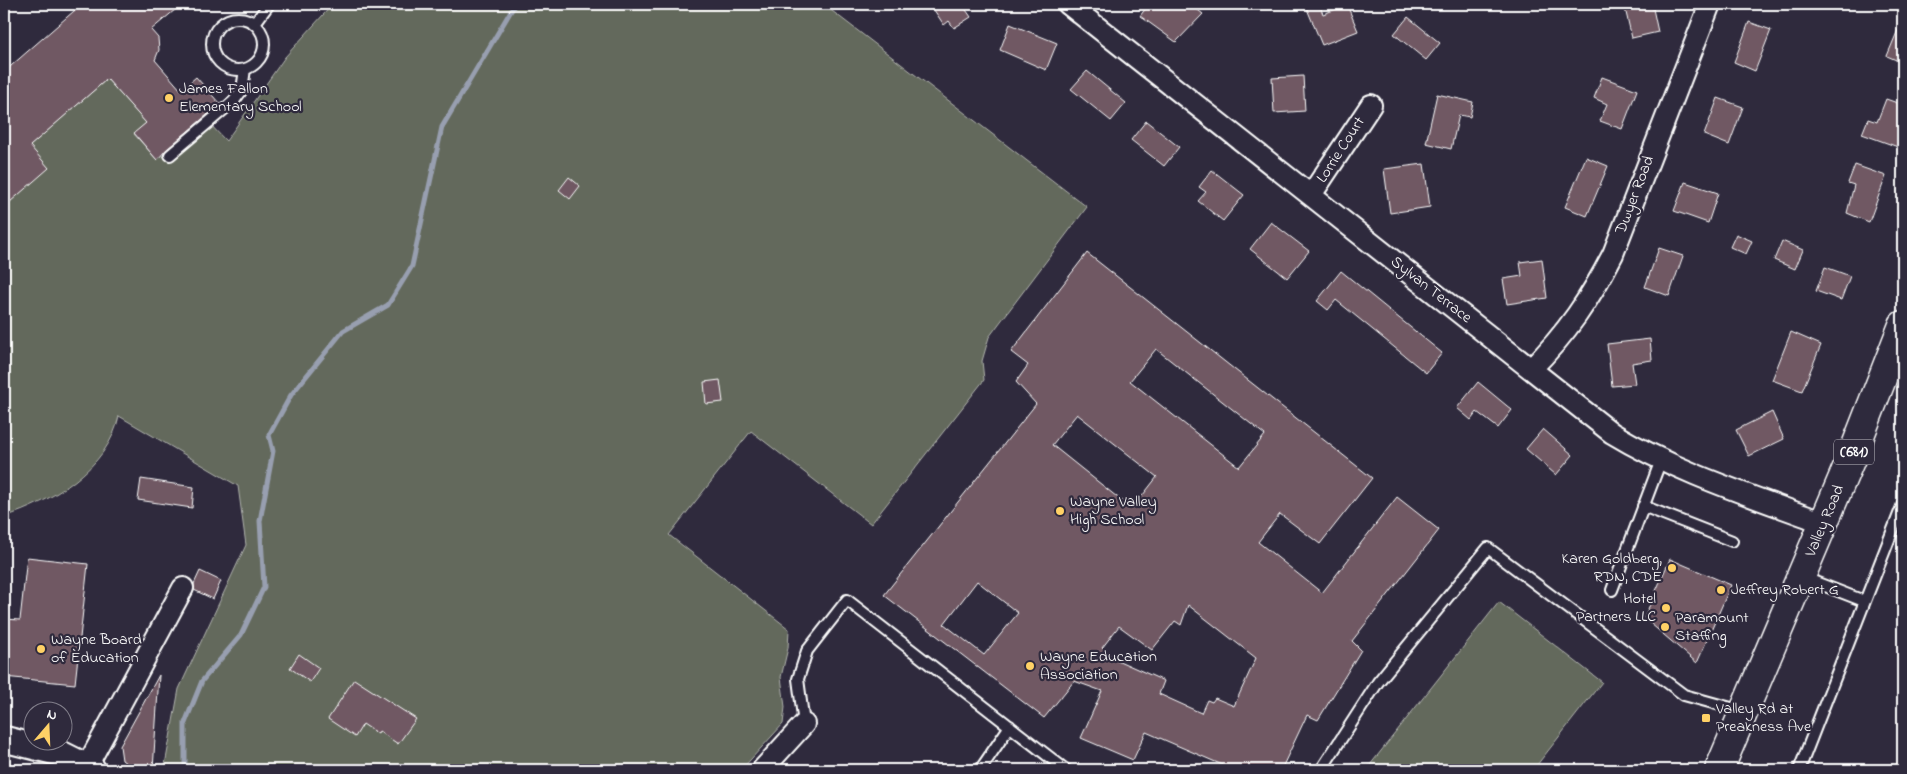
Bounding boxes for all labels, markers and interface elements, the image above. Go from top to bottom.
place label: James Fallon Elementary School [179,77,302,119]
marker: James Fallon Elementary School [163,92,175,104]
street label: Lorrie Court [1311,112,1372,188]
street label: Dwyer Road [1609,152,1661,239]
street label: Sylvan Terrace [1385,250,1478,330]
road number: (681) [1834,440,1874,464]
street label: Valley Road [1799,481,1851,562]
place label: Wayne Valley High School [1070,490,1157,532]
marker: Wayne Valley High School [1054,505,1066,517]
place label: Karen Goldberg, RDN, CDE [1562,547,1662,589]
marker: Karen Goldberg, RDN, CDE [1666,562,1678,574]
place label: Jeffrey Robert G [1731,578,1839,602]
marker: Jeffrey Robert G [1715,584,1727,596]
place label: Hotel Partners LLC [1576,587,1656,629]
marker: Hotel Partners LLC [1660,602,1672,614]
place label: Paramount Staffing [1675,606,1749,648]
marker: Paramount Staffing [1659,621,1671,633]
place label: Wayne Board of Education [51,628,142,670]
marker: Wayne Board of Education [35,643,47,655]
place label: Wayne Education Association [1040,645,1157,687]
marker: Wayne Education Association [1024,660,1036,672]
place label: Valley Rd at Preakness Ave [1715,697,1812,739]
north arrow [22,702,72,752]
text: N [44,704,60,727]
marker: Valley Rd at Preakness Ave [1700,712,1712,724]

